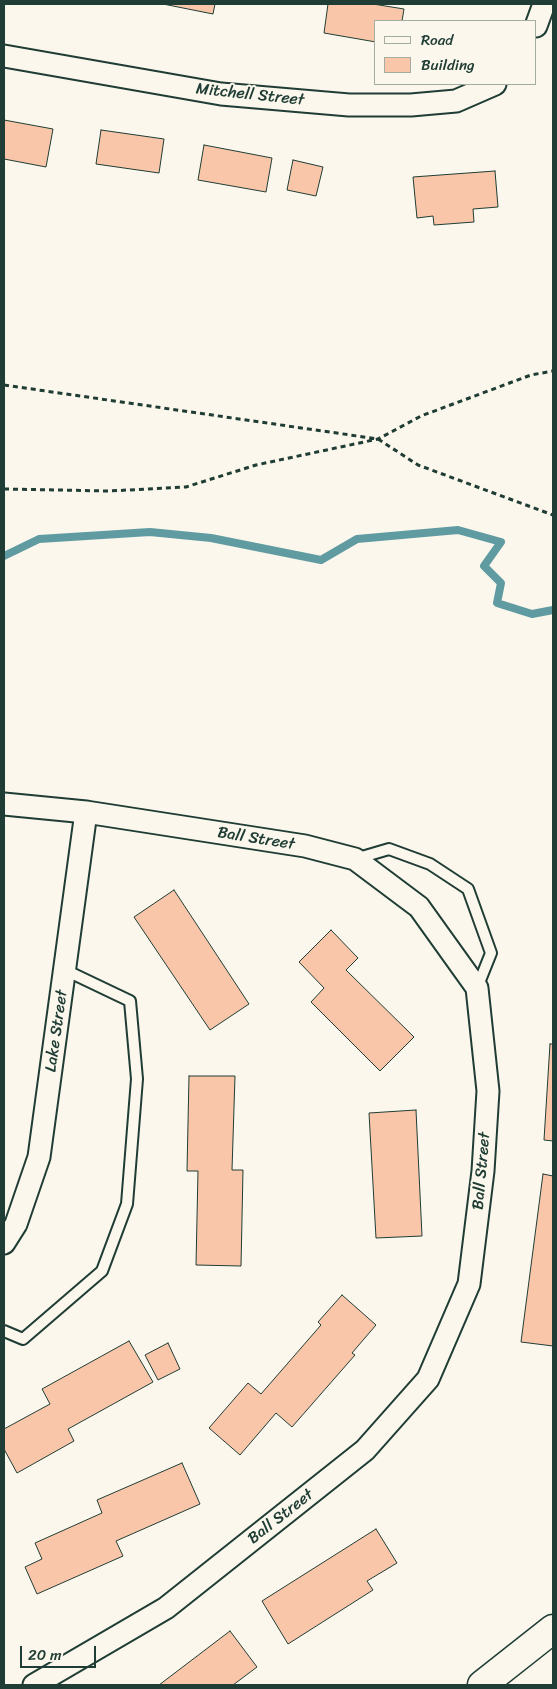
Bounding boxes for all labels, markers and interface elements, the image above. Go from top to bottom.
legend [374,20,537,85]
text: Road [421,27,453,53]
text: Building [421,52,475,78]
street label: Mitchell Street [195,80,305,110]
street label: Ball Street [216,823,296,855]
street label: Lake Street [42,989,72,1073]
street label: Ball Street [469,1131,495,1211]
street label: Ball Street [244,1485,318,1549]
scale bar [22,1636,99,1668]
text: 20 m [28,1642,62,1668]

